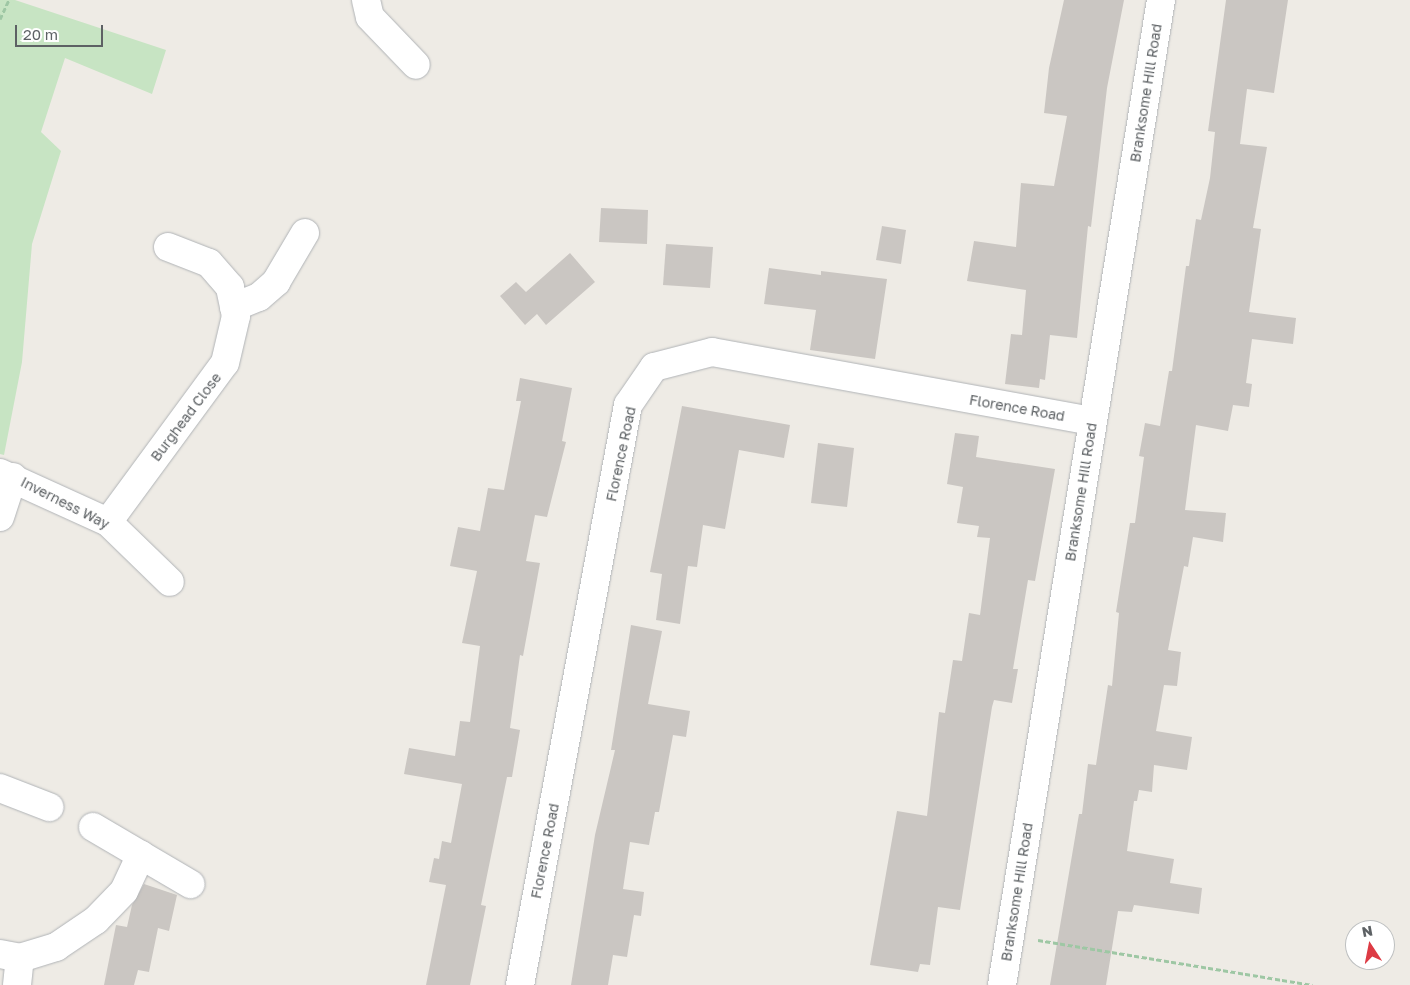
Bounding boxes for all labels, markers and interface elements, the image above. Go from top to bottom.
scale bar [18,15,105,47]
street label: Branksome Hill Road [1127,22,1165,164]
text: 20 m [23,25,58,43]
street label: Burghead Close [147,369,225,465]
street label: Florence Road [968,391,1066,425]
street label: Florence Road [603,405,639,503]
street label: Branksome Hill Road [1062,421,1100,563]
street label: Inverness Way [18,473,112,533]
street label: Florence Road [528,802,562,900]
street label: Branksome Hill Road [998,821,1036,963]
north arrow [1345,920,1395,970]
text: N [1360,921,1374,940]

